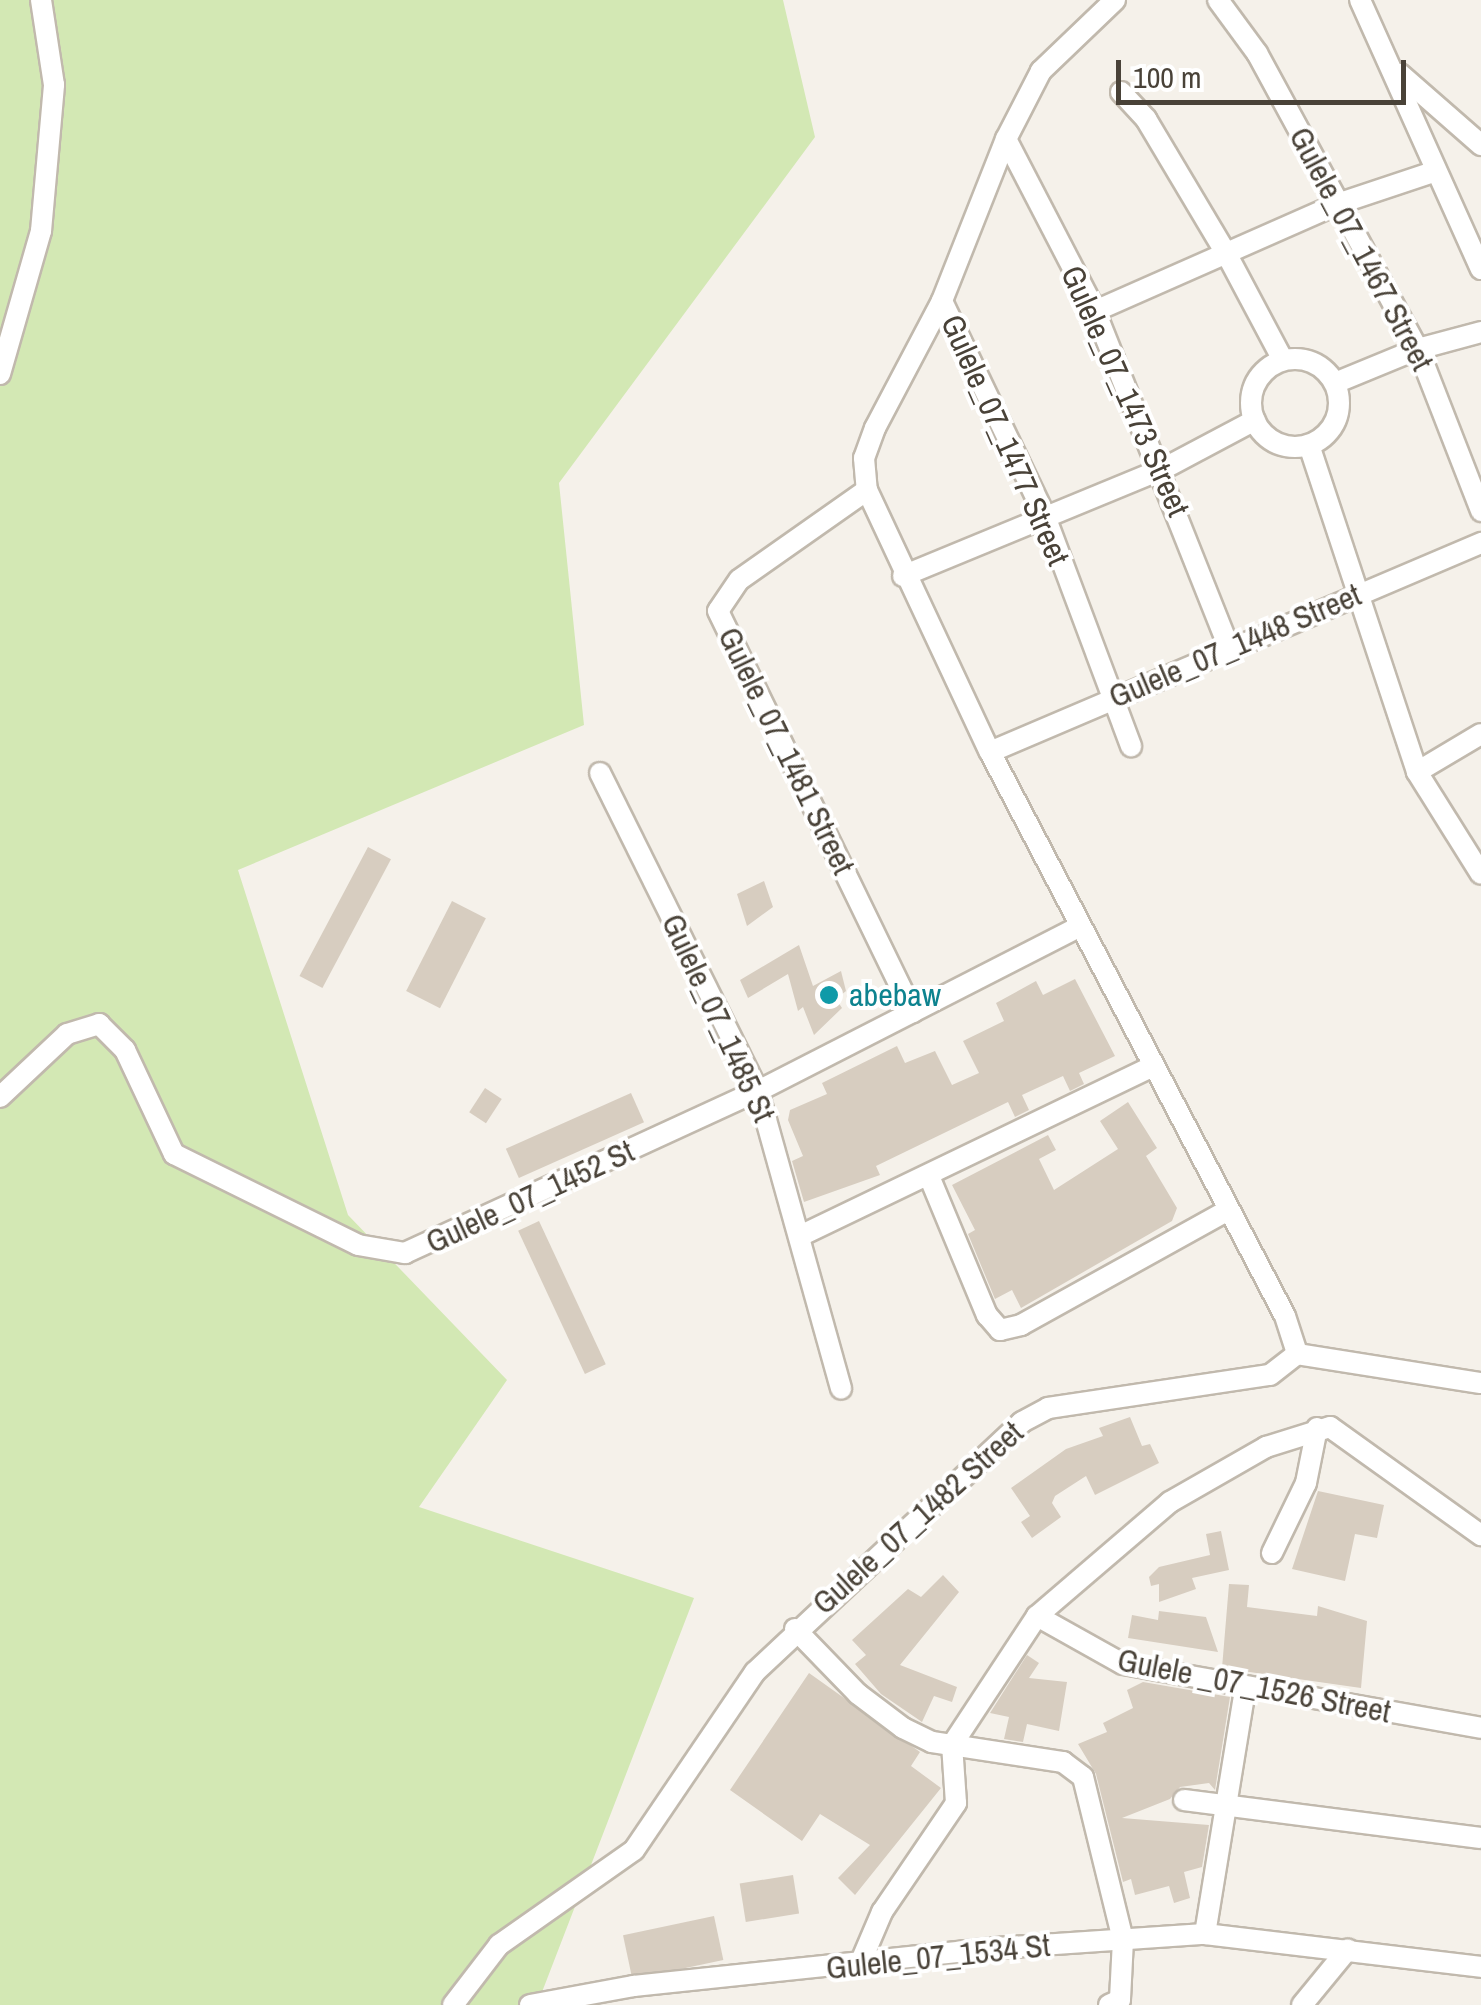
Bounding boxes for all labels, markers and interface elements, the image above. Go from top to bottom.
scale bar [1121,40,1411,102]
text: 100 m [1133,57,1201,97]
street label: Gulele_07_1467 Street [1281,121,1441,377]
street label: Gulele_07_1473 Street [1053,260,1197,522]
street label: Gulele_07_1477 Street [933,309,1077,571]
street label: Gulele_07_1448 Street [1103,576,1367,716]
street label: Gulele_07_1481 Street [710,621,862,881]
street label: Gulele_07_1485 St [653,908,783,1128]
place label: abebaw [849,976,941,1014]
marker: abebaw [818,984,840,1006]
street label: Gulele_07_1452 St [420,1132,640,1262]
street label: Gulele_07_1482 Street [805,1413,1031,1623]
street label: Gulele _07_1526 Street [1114,1641,1394,1731]
street label: Gulele_07_1534 St [824,1926,1052,1988]

